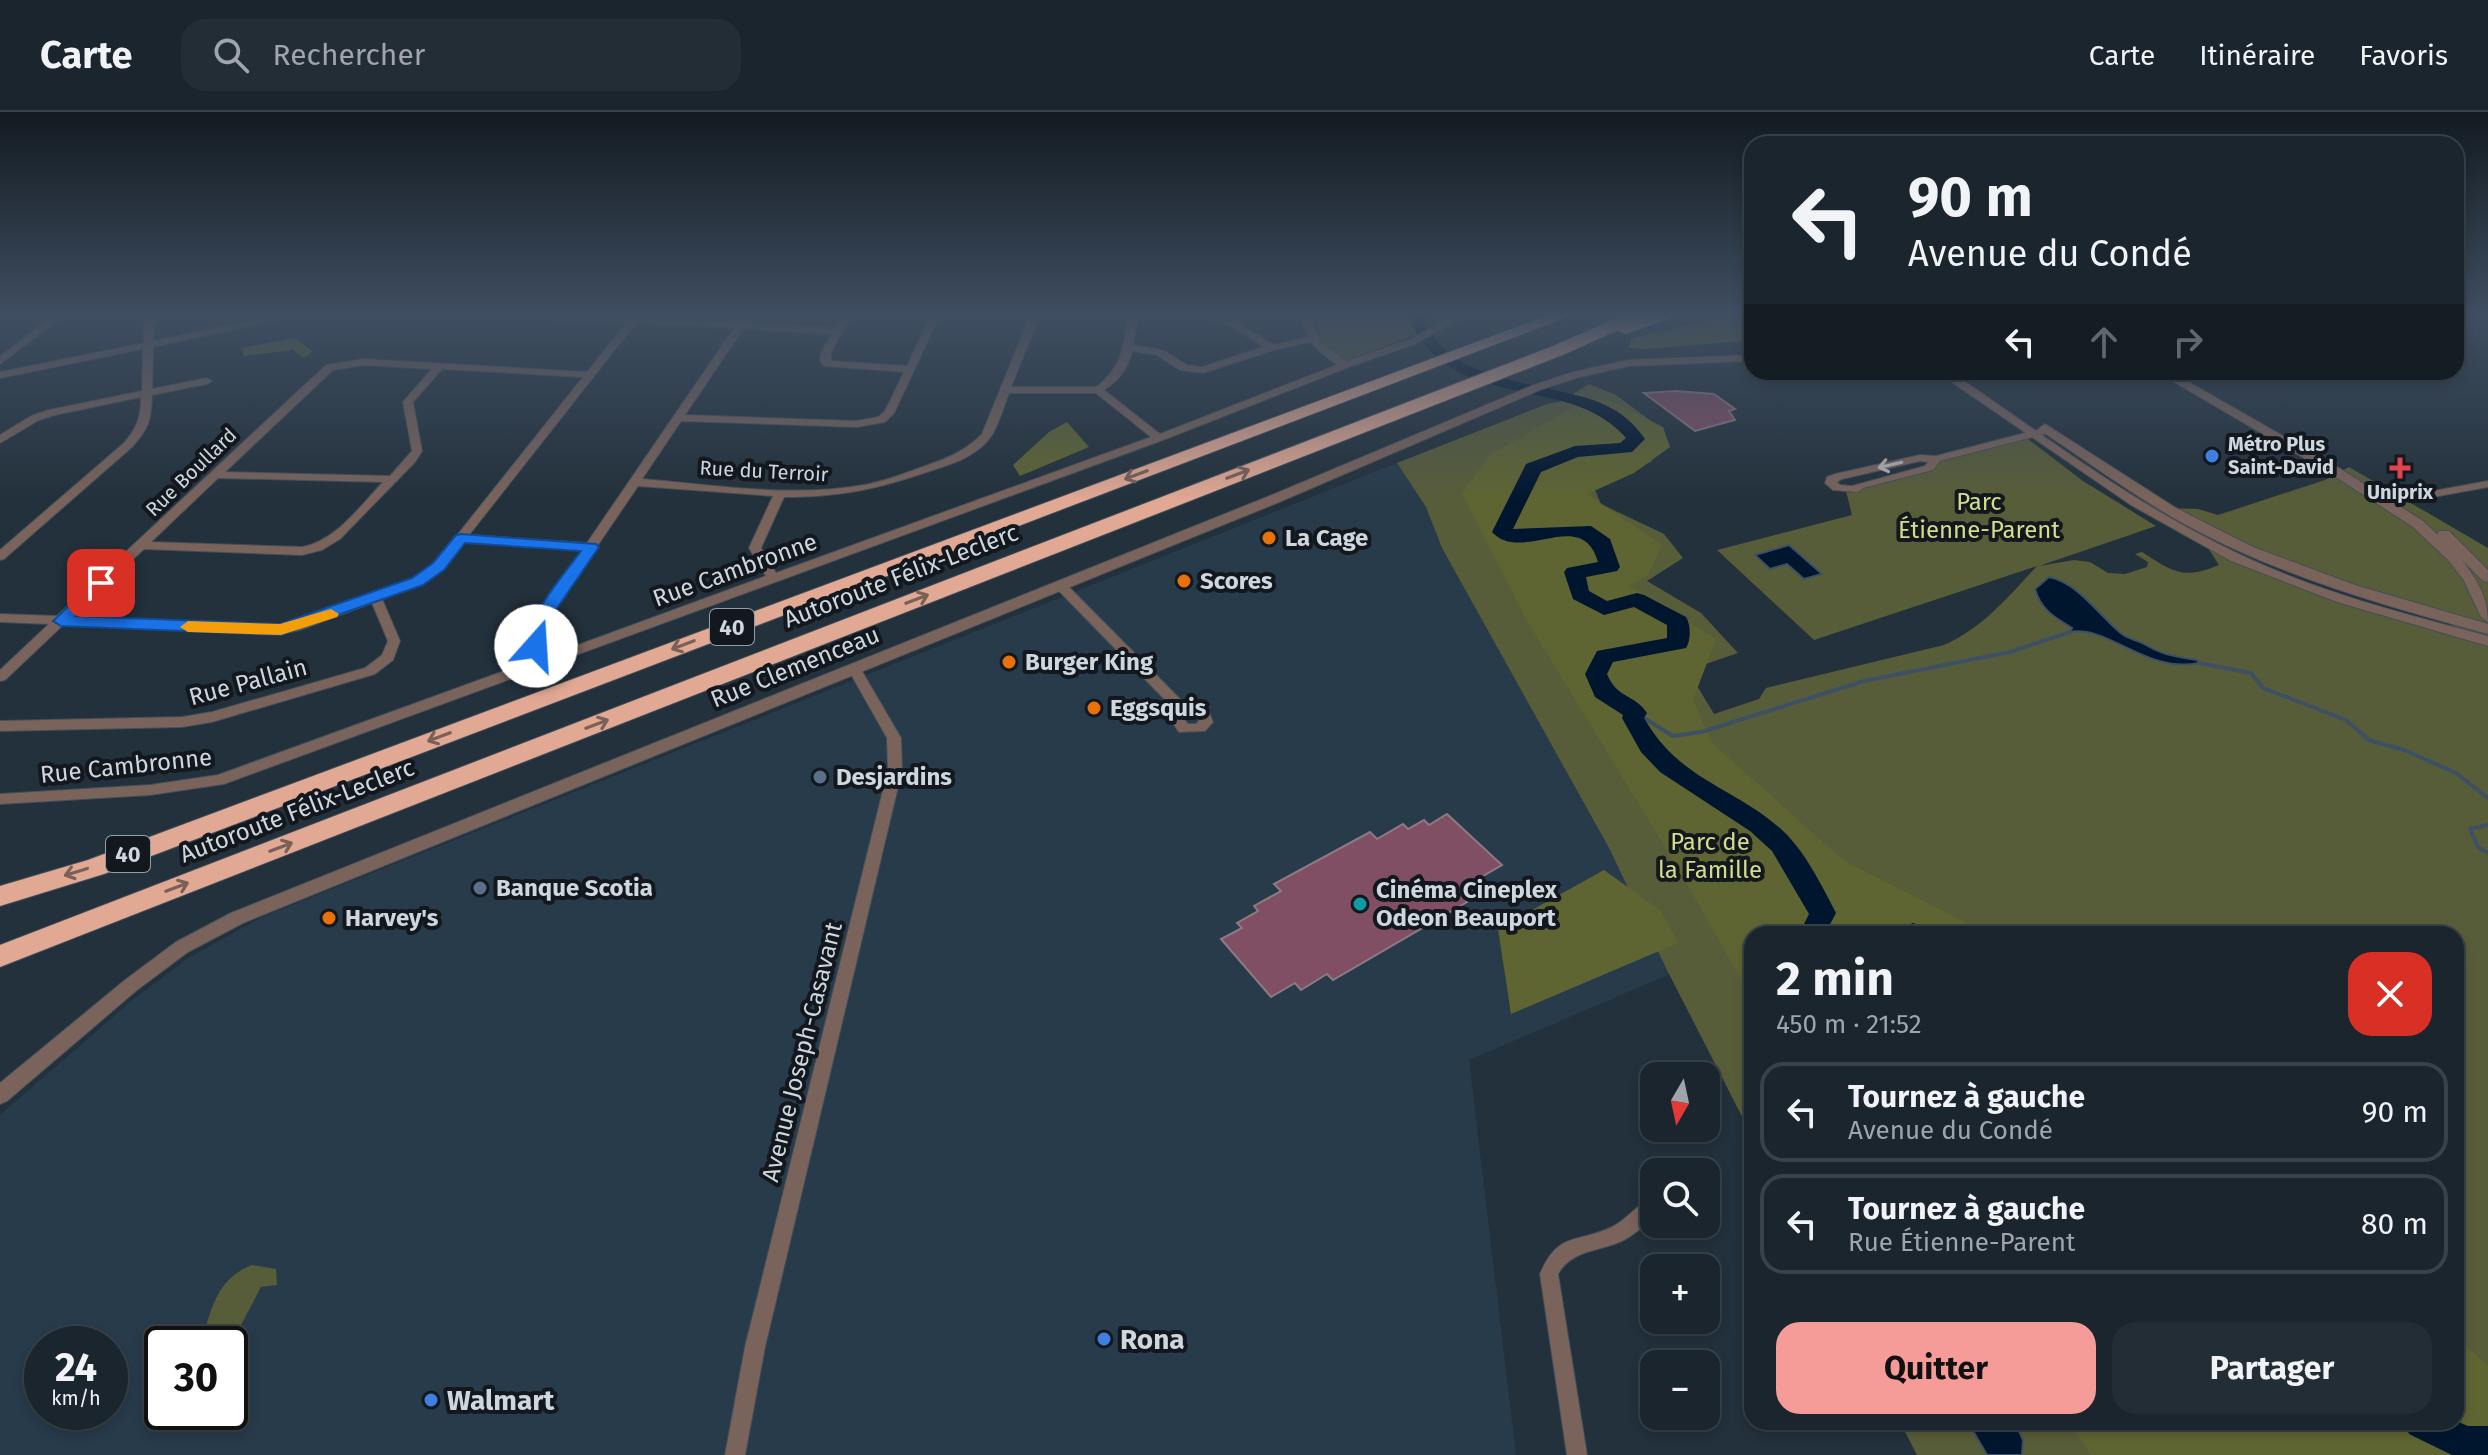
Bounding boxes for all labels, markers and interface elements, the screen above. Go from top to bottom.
search box [181,19,741,91]
text: Carte [40,32,133,78]
icon: search [209,33,253,77]
text: Rechercher [273,37,425,73]
text: Carte [2089,39,2155,72]
text: Itinéraire [2199,39,2315,72]
text: Favoris [2359,39,2448,72]
text: 90 m [1908,164,2033,231]
icon: left [1776,168,1880,272]
text: Avenue du Condé [1908,232,2192,276]
icon: left [1998,320,2042,364]
icon: ahead [2082,320,2126,364]
icon: right [2166,320,2210,364]
street label: Rue Boullard [141,423,241,521]
place label: Métro Plus Saint-David [2228,432,2334,479]
marker: Métro Plus Saint-David [2203,447,2221,465]
street label: Rue du Terroir [699,456,829,486]
one-way arrow [1878,458,1903,473]
marker: Uniprix [2391,459,2409,477]
one-way arrow [1225,466,1250,480]
one-way arrow [1124,469,1149,483]
place label: Uniprix [2367,480,2434,504]
park label: Parc Étienne-Parent [1898,488,2060,544]
street label: Autoroute Félix-Leclerc [780,518,1022,634]
place label: La Cage [1285,524,1368,552]
street label: Rue Cambronne [649,527,821,613]
marker: La Cage [1260,529,1278,547]
pin [67,549,135,617]
icon: arrive [79,561,123,605]
place label: Scores [1200,567,1273,595]
marker: Scores [1175,572,1193,590]
one-way arrow [904,591,929,605]
position arrow [494,604,578,688]
road number: 40 [710,609,754,645]
street label: Rue Clemenceau [706,620,884,714]
one-way arrow [671,639,696,654]
place label: Burger King [1025,648,1154,676]
street label: Rue Pallain [186,653,310,711]
marker: Burger King [1000,653,1018,671]
place label: Eggsquis [1110,694,1207,722]
marker: Eggsquis [1085,699,1103,717]
one-way arrow [584,716,609,730]
one-way arrow [428,731,452,745]
street label: Rue Cambronne [39,743,213,789]
street label: Autoroute Félix-Leclerc [176,753,418,869]
place label: Desjardins [836,763,952,791]
marker: Desjardins [811,768,829,786]
park label: Parc de la Famille [1658,828,1762,884]
road number: 40 [106,836,150,872]
one-way arrow [268,839,293,853]
one-way arrow [64,865,90,880]
place label: Banque Scotia [496,874,653,902]
place label: Cinéma Cineplex Odeon Beauport [1376,876,1558,932]
one-way arrow [164,879,189,893]
marker: Banque Scotia [471,879,489,897]
marker: Cinéma Cineplex Odeon Beauport [1351,895,1369,913]
place label: Harvey's [345,904,439,932]
marker: Harvey's [320,909,338,927]
street label: Avenue Joseph-Casavant [756,919,848,1185]
text: 2 min [1776,950,1894,1008]
button: close [2348,952,2432,1036]
text: 450 m · 21:52 [1776,1009,1922,1040]
north arrow [1640,1062,1720,1142]
map controls [1640,1062,1720,1430]
text: Tournez à gauche [1848,1079,2085,1115]
icon: left [1780,1090,1824,1134]
text: 90 m [2362,1094,2428,1130]
text: Avenue du Condé [1848,1115,2053,1146]
button: search [1640,1158,1720,1238]
text: Tournez à gauche [1848,1191,2085,1227]
icon: left [1780,1202,1824,1246]
text: 80 m [2361,1206,2428,1242]
text: Rue Étienne-Parent [1848,1227,2075,1258]
button: + [1640,1254,1720,1334]
button: Quitter [1776,1322,2096,1414]
button: Partager [2112,1322,2432,1414]
place label: Rona [1120,1323,1185,1356]
speed limit sign: 30 [144,1326,248,1430]
marker: Rona [1095,1330,1113,1348]
text: 24 [55,1344,97,1392]
button: − [1640,1350,1720,1430]
place label: Walmart [447,1384,555,1417]
text: km/h [51,1386,101,1410]
marker: Walmart [422,1391,440,1409]

